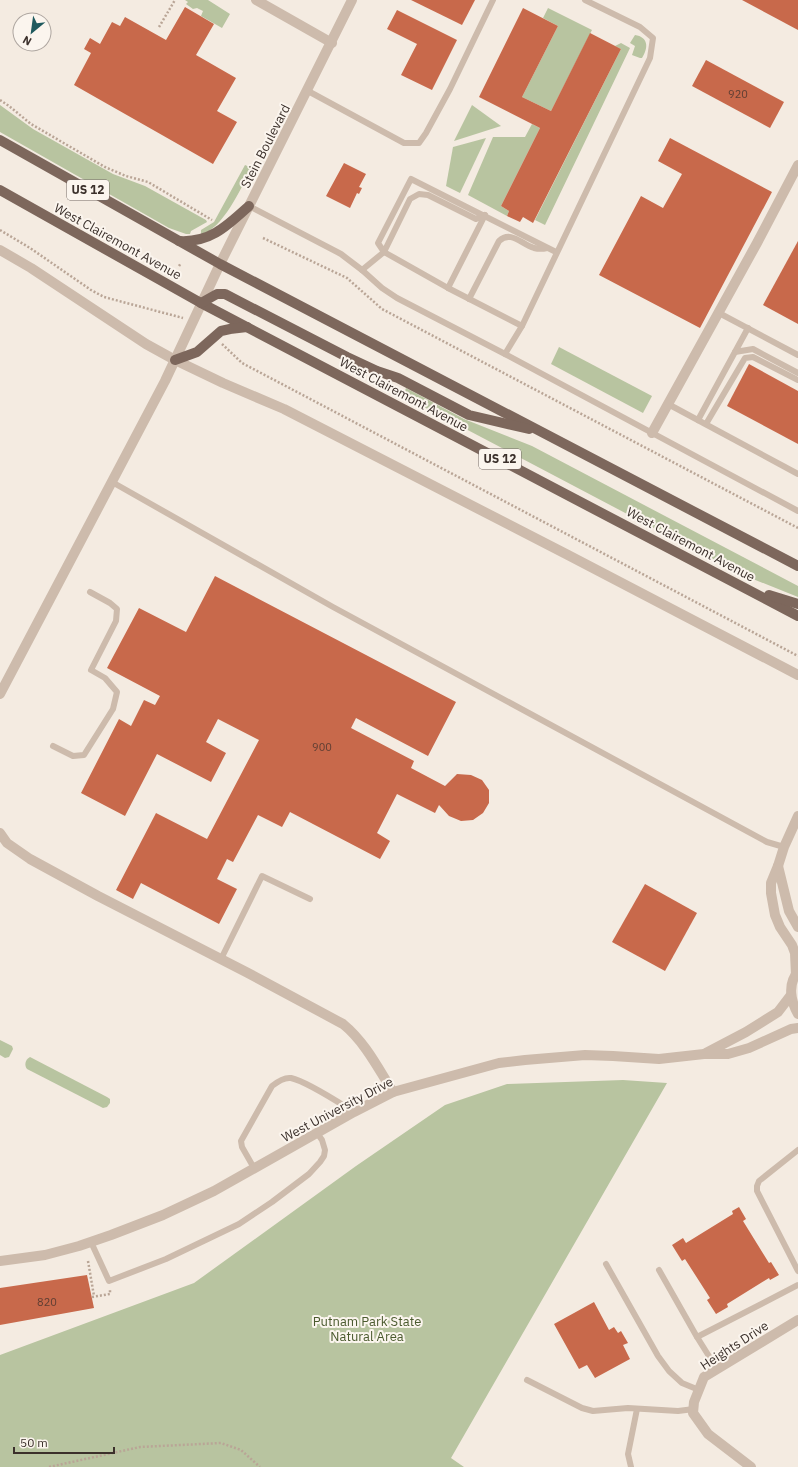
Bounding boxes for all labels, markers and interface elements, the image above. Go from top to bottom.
north arrow [12,12,52,52]
text: N [20,33,34,49]
house number: 920 [728,87,748,101]
street label: Stein Boulevard [237,101,294,191]
road number: US 12 [67,180,109,200]
street label: West Clairemont Avenue [51,199,184,284]
street label: West Clairemont Avenue [337,353,471,436]
road number: US 12 [479,449,521,469]
street label: West Clairemont Avenue [624,503,758,586]
house number: 900 [312,740,332,754]
street label: West University Drive [279,1073,396,1146]
house number: 820 [37,1295,57,1309]
park label: Putnam Park State Natural Area [313,1313,421,1345]
street label: Heights Drive [697,1317,772,1374]
scale bar [14,1429,114,1455]
text: 50 m [20,1435,48,1450]

